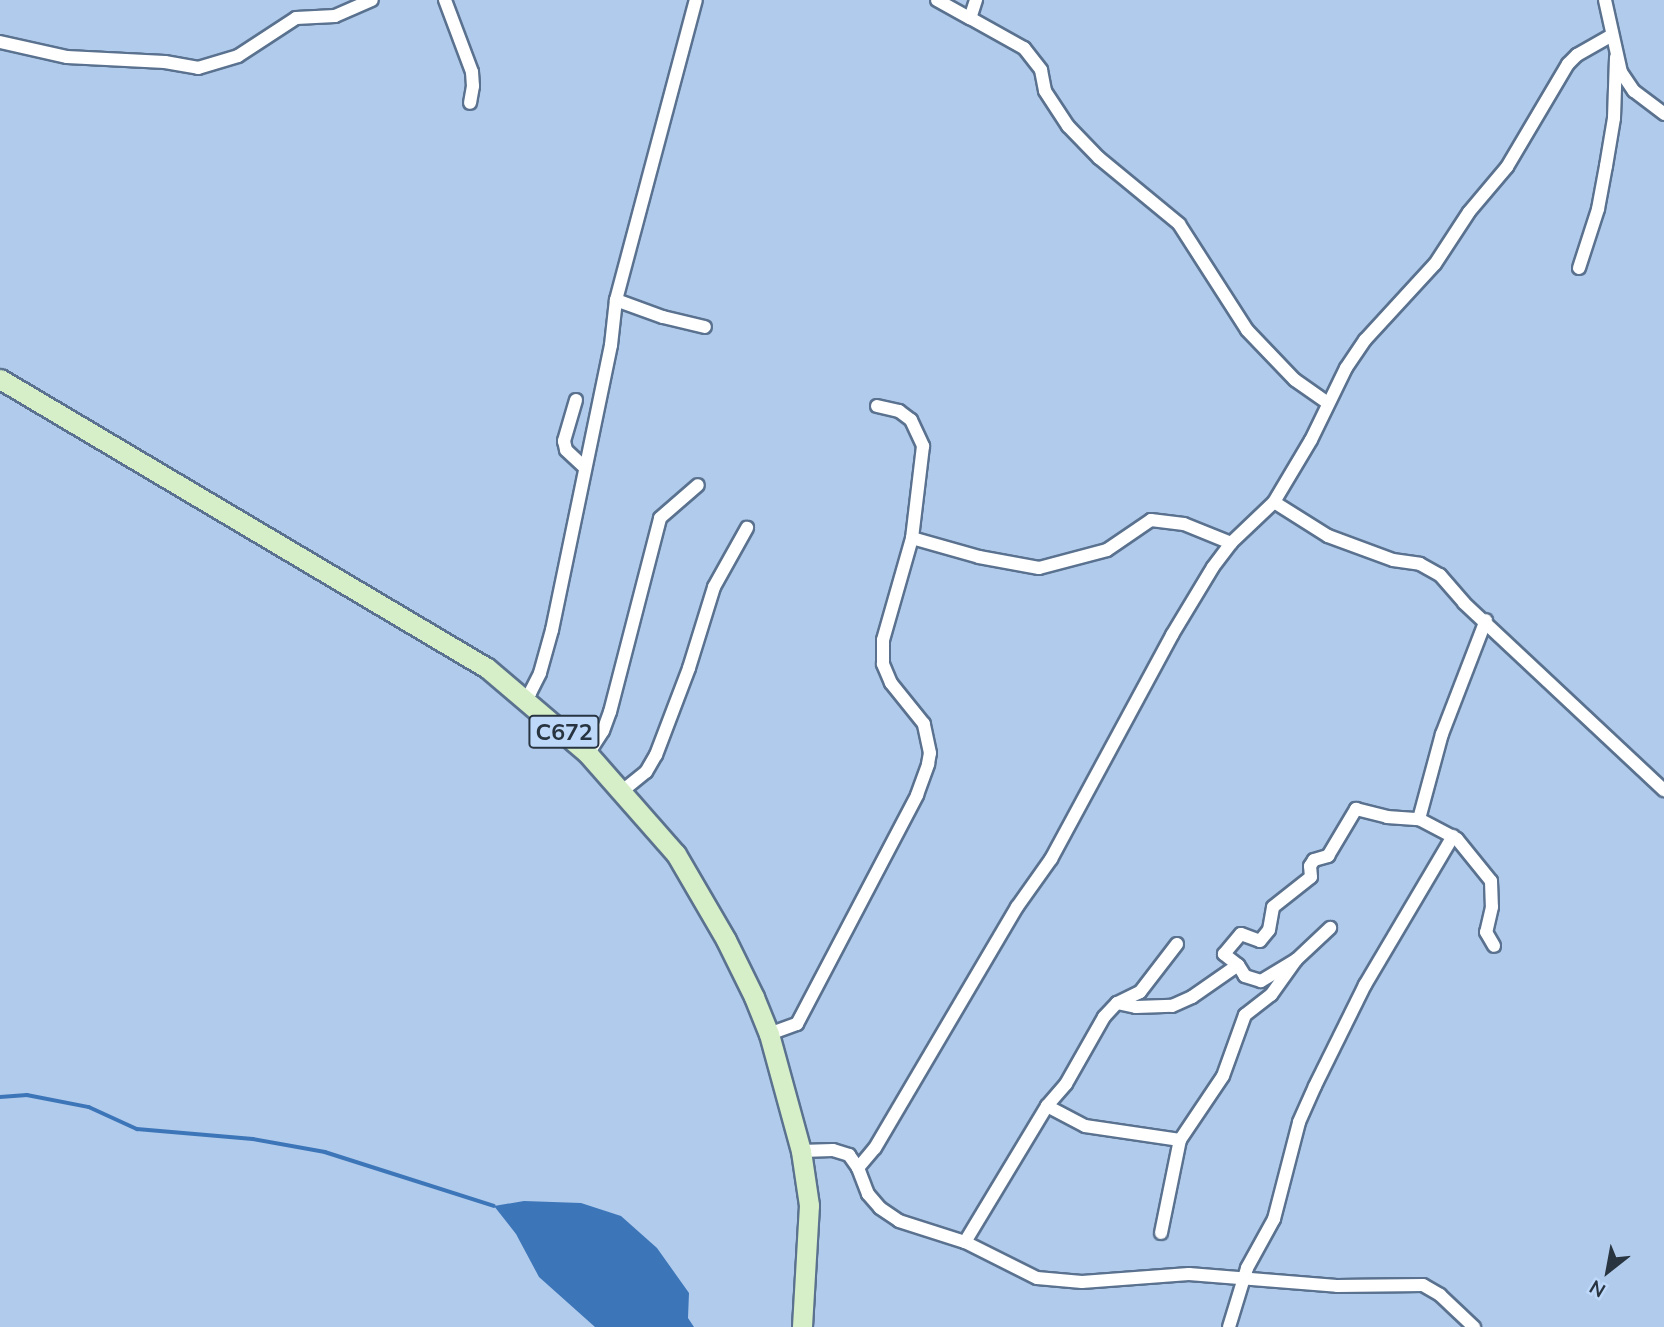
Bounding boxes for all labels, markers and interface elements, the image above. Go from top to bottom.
road number: C672 [527,712,601,752]
north arrow [1573,1236,1643,1306]
text: N [1585,1275,1610,1303]

